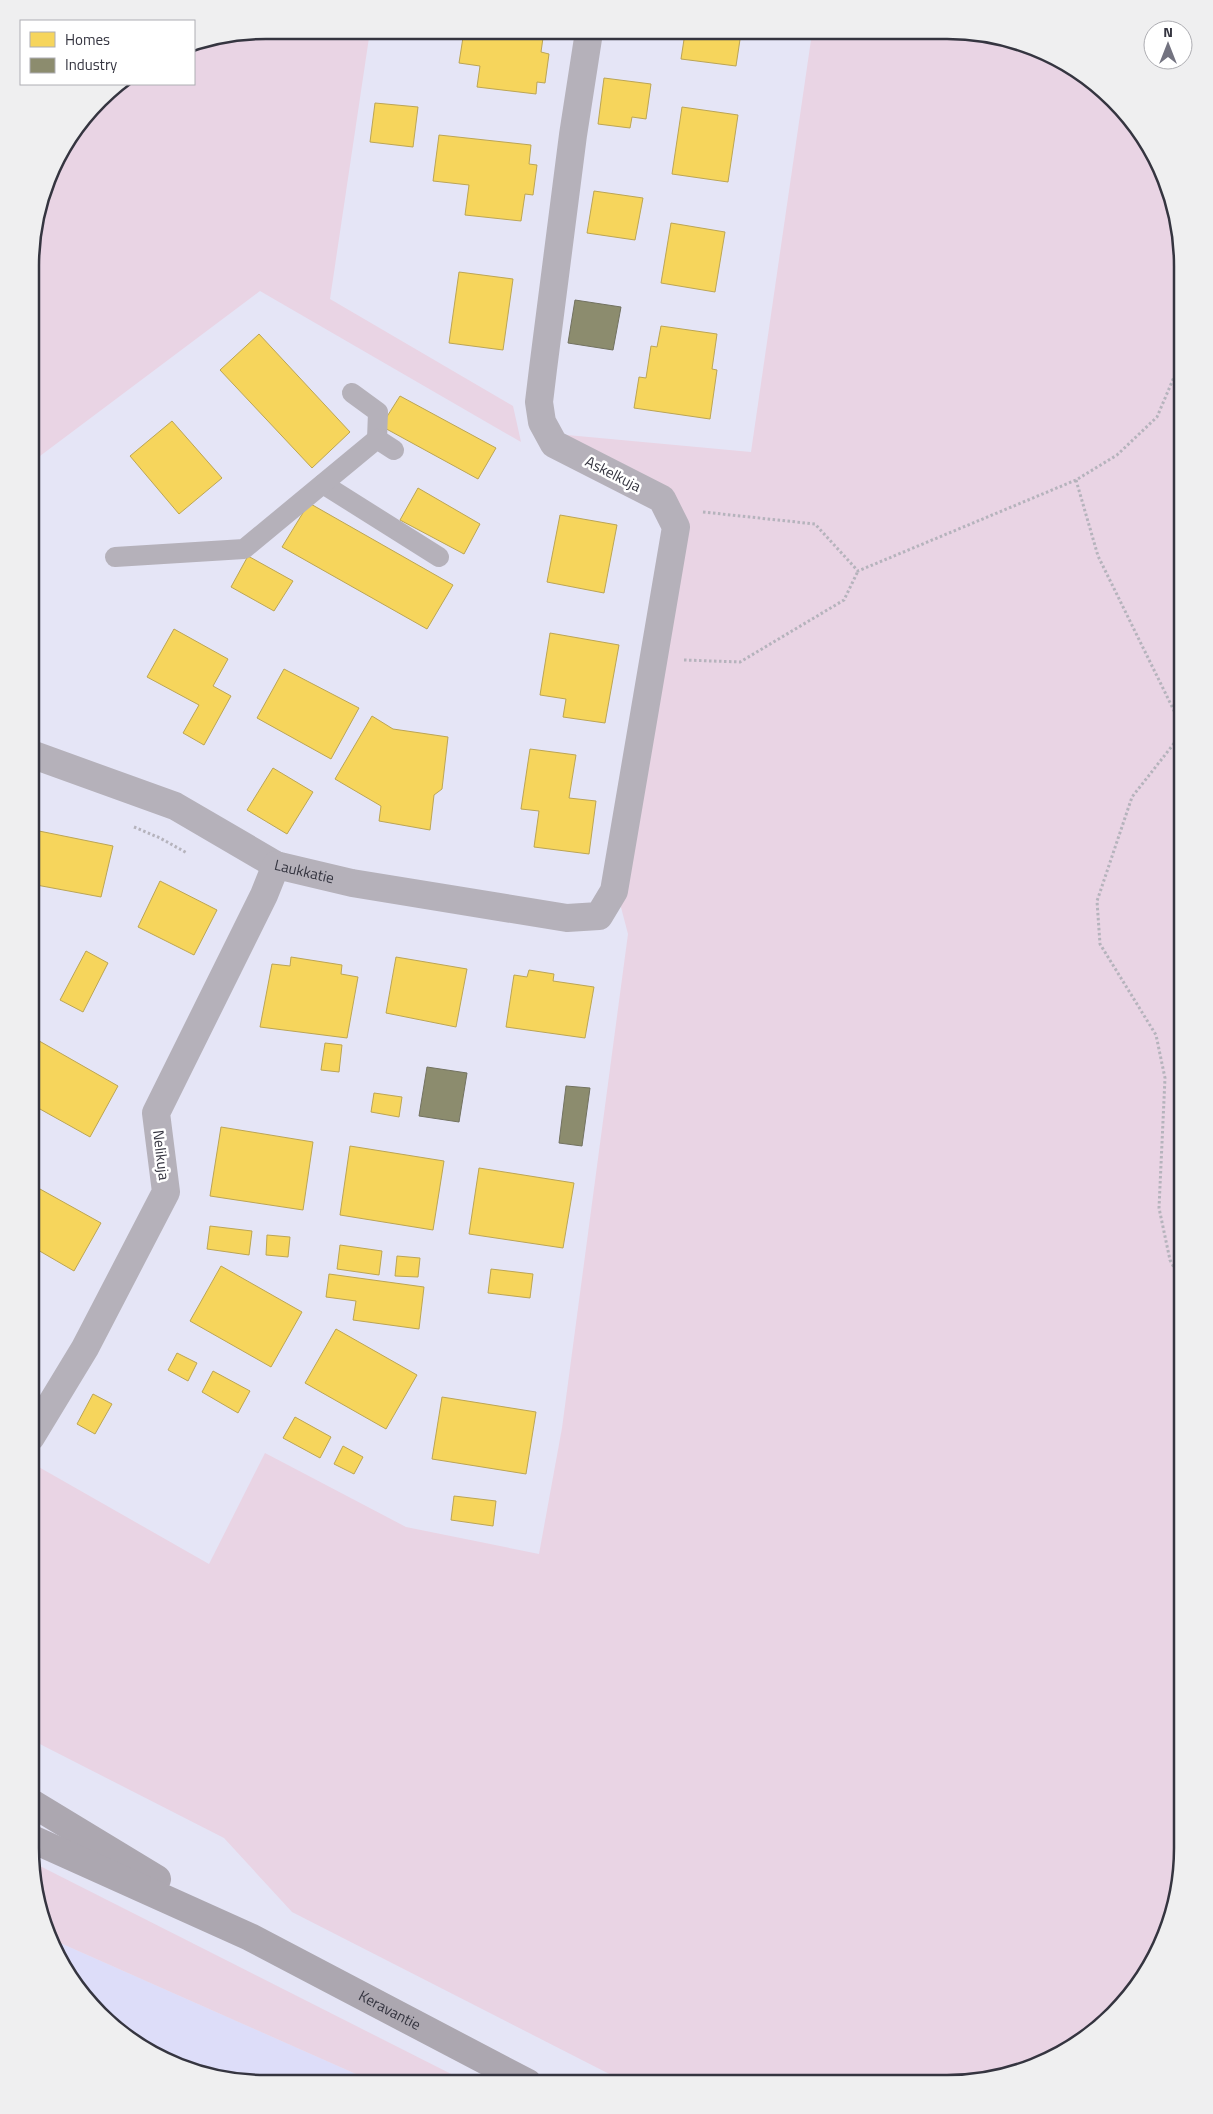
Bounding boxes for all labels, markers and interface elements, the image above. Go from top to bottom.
legend [20,20,195,85]
north arrow [1143,20,1193,70]
text: N [1163,21,1173,42]
text: Homes [65,28,110,51]
text: Industry [65,53,117,76]
street label: Askelkuja [581,450,646,498]
street label: Laukkatie [272,853,336,889]
street label: Nelikuja [147,1129,176,1182]
street label: Keravantie [355,1984,425,2036]

